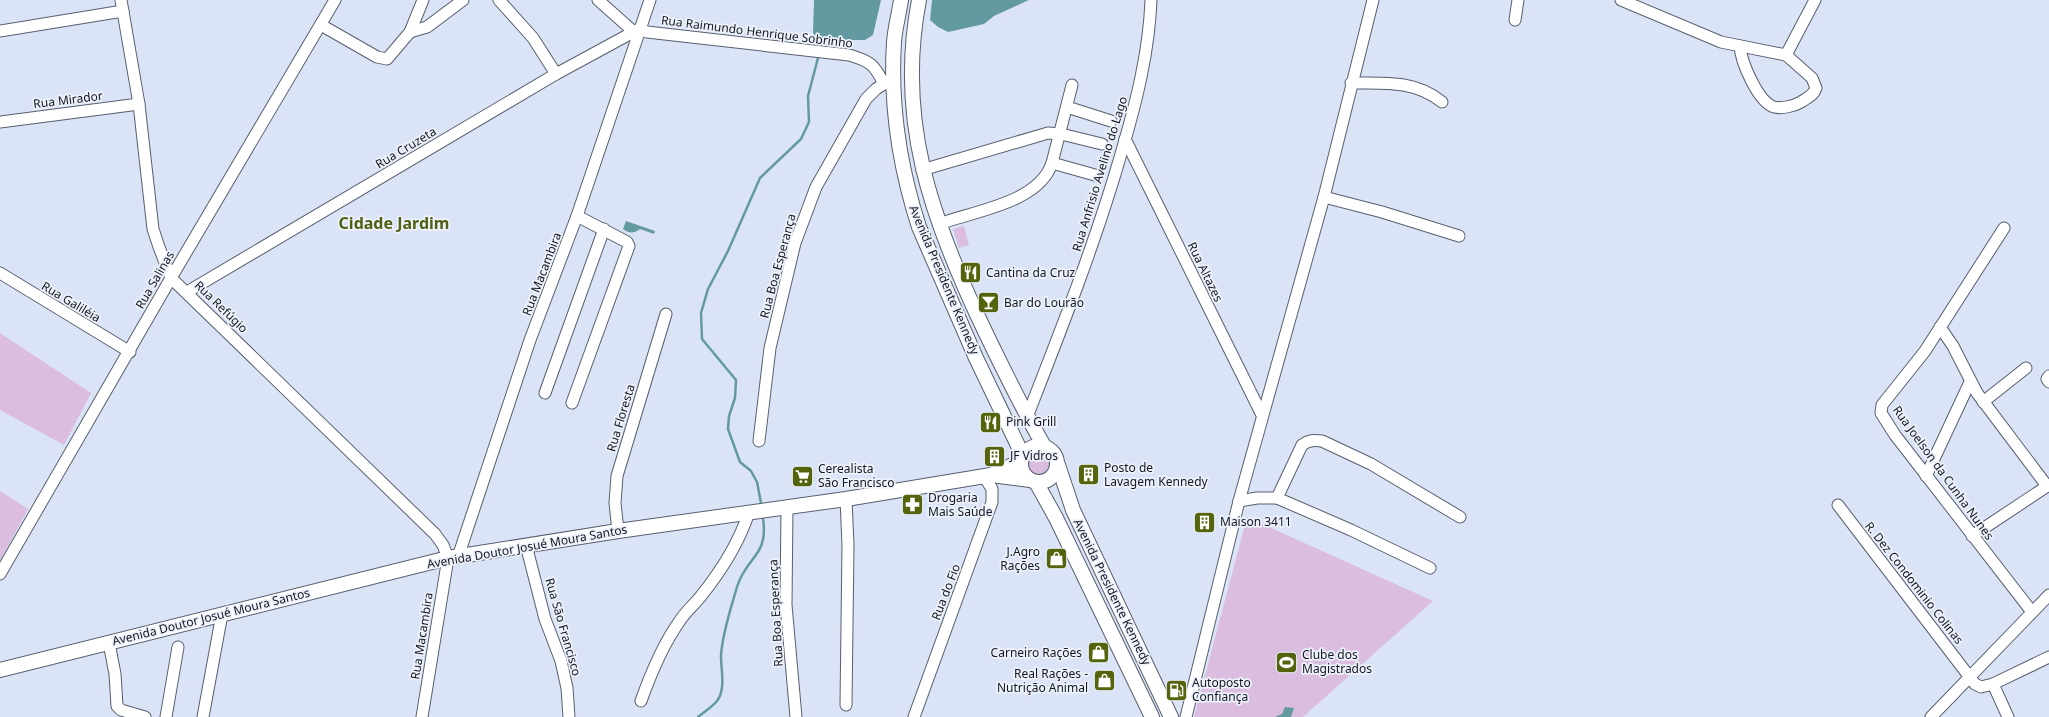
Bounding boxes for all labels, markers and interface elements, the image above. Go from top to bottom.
street label: Rua Raimundo Henrique Sobrinho [660,11,854,52]
street label: Rua Mirador [32,87,104,112]
street label: Rua Anfrisio Avelino do Lago [1068,94,1131,253]
street label: Rua Cruzeta [372,123,439,172]
street label: Avenida Presidente Kennedy [905,202,984,358]
district label: Cidade Jardim [339,212,449,234]
street label: Rua Boa Esperança [755,212,800,320]
street label: Rua Macambira [518,230,565,318]
street label: Rua Altazes [1184,239,1227,305]
street label: Rua Salinas [131,248,178,312]
restaurant icon: Cantina da Cruz [957,260,983,286]
place label: Cantina da Cruz [986,264,1076,281]
street label: Rua Galiléia [39,277,104,326]
street label: Rua Refúgio [191,277,252,336]
bar icon: Bar do Lourão [975,290,1001,316]
place label: Bar do Lourão [1004,294,1084,311]
street label: Rua Floresta [602,382,639,454]
street label: Rua Joelson da Cunha Nunes [1889,402,1998,543]
restaurant icon: Pink Grill [977,409,1003,435]
place label: Pink Grill [1006,413,1056,430]
building icon: JF Vidros [982,443,1008,469]
place label: JF Vidros [1009,447,1058,464]
place label: Posto de Lavagem Kennedy [1104,459,1209,490]
place label: Cerealista São Francisco [818,460,894,491]
building icon: Posto de Lavagem Kennedy [1075,462,1101,488]
supermarket icon: Cerealista São Francisco [789,463,815,489]
place label: Drogaria Mais Saúde [928,489,993,520]
pharmacy icon: Drogaria Mais Saúde [899,492,925,518]
building icon: Maison 3411 [1191,509,1217,535]
place label: Maison 3411 [1220,513,1292,530]
street label: Avenida Presidente Kennedy [1070,516,1156,669]
street label: R. Dez Condominio Colinas [1861,518,1968,648]
street label: Avenida Doutor Josué Moura Santos [425,520,629,573]
place label: J.Agro Rações [1000,543,1040,574]
shop icon: J.Agro Rações [1043,546,1069,572]
street label: Rua Boa Esperança [764,559,787,667]
street label: Rua do Fio [927,561,964,622]
street label: Rua São Francisco [541,576,586,678]
street label: Avenida Doutor Josué Moura Santos [110,584,312,649]
street label: Rua Macambira [406,591,437,681]
shop icon: Carneiro Rações [1085,640,1111,666]
place label: Carneiro Rações [991,644,1082,661]
place label: Clube dos Magistrados [1302,646,1372,677]
sports icon: Clube dos Magistrados [1273,649,1299,675]
place label: Real Rações - Nutrição Animal [997,665,1088,696]
shop icon: Real Rações - Nutrição Animal [1091,668,1117,694]
place label: Autoposto Confiança [1192,674,1251,705]
fuel station icon: Autoposto Confiança [1164,677,1190,703]

